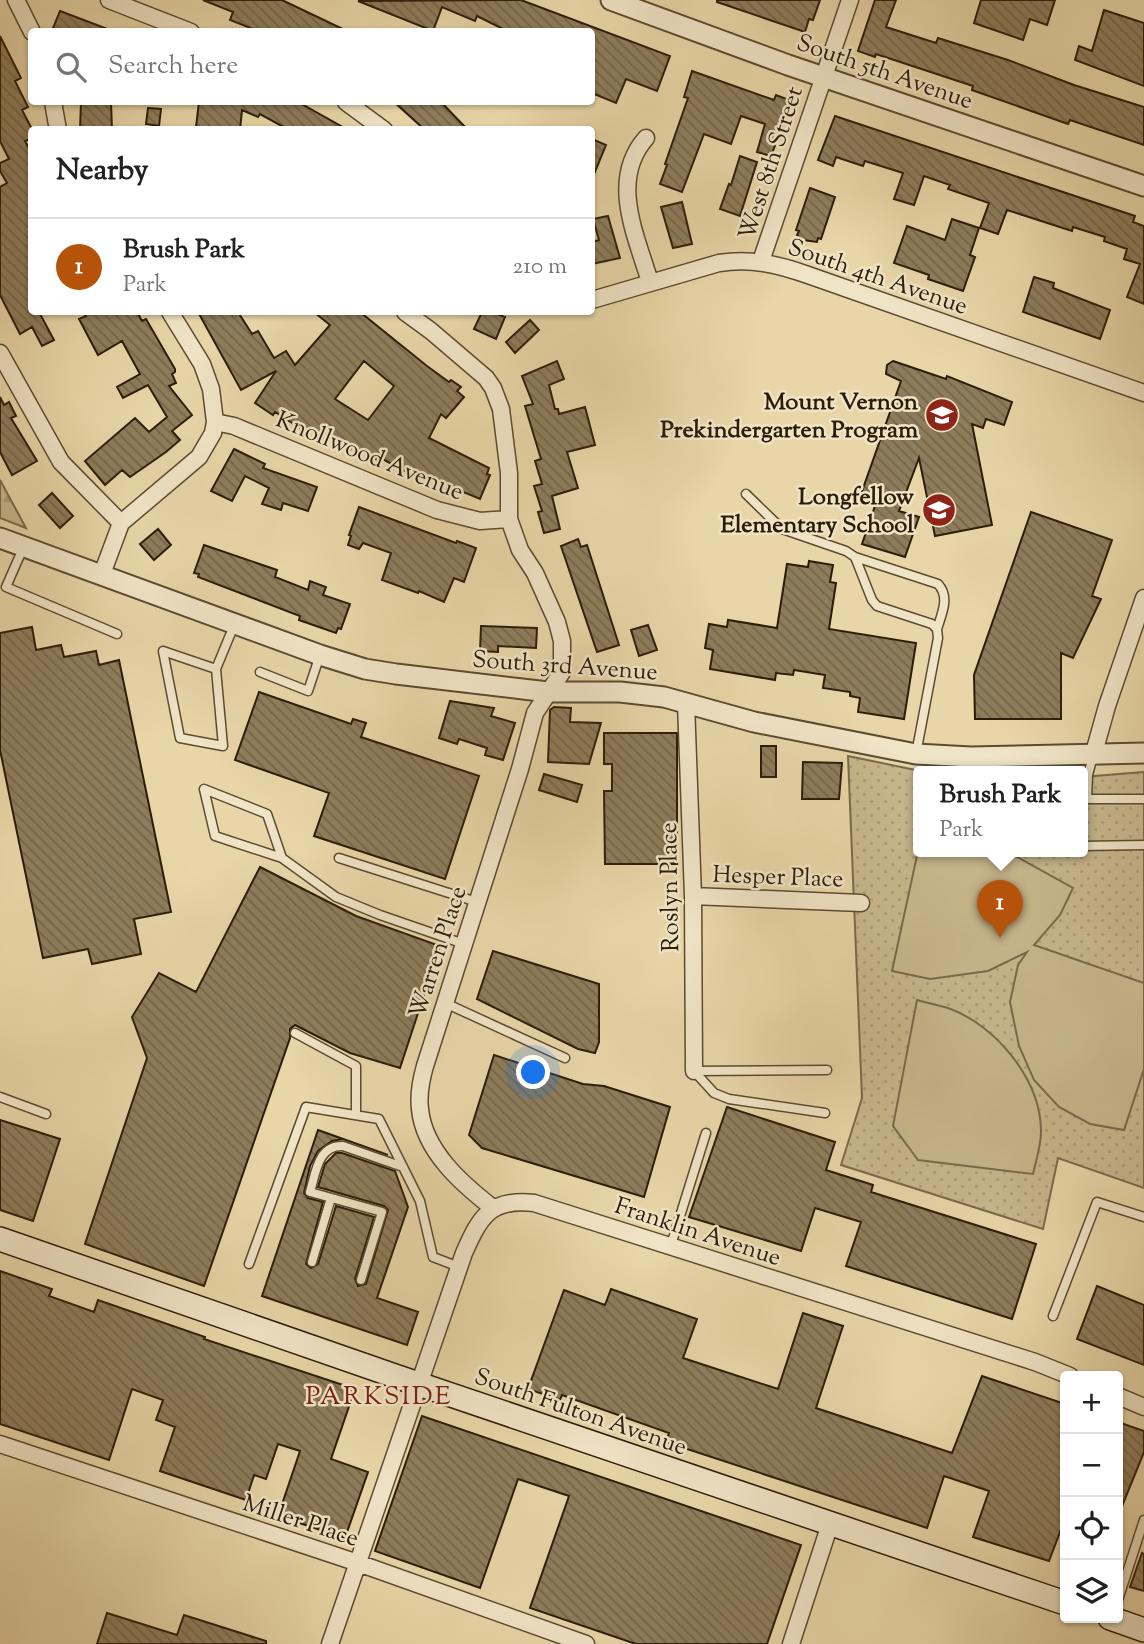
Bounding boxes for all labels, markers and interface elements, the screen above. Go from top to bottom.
street label: South 5th Avenue [792,27,977,119]
search box [28,28,595,105]
icon: search [52,48,90,86]
text: Search here [108,48,238,85]
street label: West 8th Street [731,82,813,245]
text: Nearby [56,150,148,193]
street label: South 4th Avenue [783,231,972,325]
text: Brush Park [123,232,245,269]
text: 1 [75,251,83,284]
text: 210 m [513,251,567,284]
text: Park [123,269,167,302]
place label: Mount Vernon Prekindergarten Program [660,386,919,448]
school or university icon: Mount Vernon Prekindergarten Program [923,396,961,434]
street label: Knollwood Avenue [270,404,468,510]
place label: Longfellow Elementary School [720,481,914,543]
school or university icon: Longfellow Elementary School [920,491,958,529]
street label: South 3rd Avenue [471,644,659,690]
popup [913,766,1088,857]
text: Brush Park [940,777,1061,814]
text: Park [940,814,984,847]
street label: Roslyn Place [653,822,689,952]
street label: Hesper Place [712,859,844,897]
pin: 1 [977,880,1023,938]
street label: Warren Place [401,882,476,1023]
your location [516,1055,550,1089]
street label: Franklin Avenue [610,1190,785,1276]
street label: South Fulton Avenue [470,1361,691,1465]
map controls [1060,1371,1123,1623]
button: + [1060,1371,1123,1434]
district label: PARKSIDE [306,1379,452,1416]
button: − [1060,1434,1123,1497]
street label: Miller Place [238,1487,363,1557]
button: locate [1060,1497,1123,1560]
button: layers [1060,1560,1123,1623]

